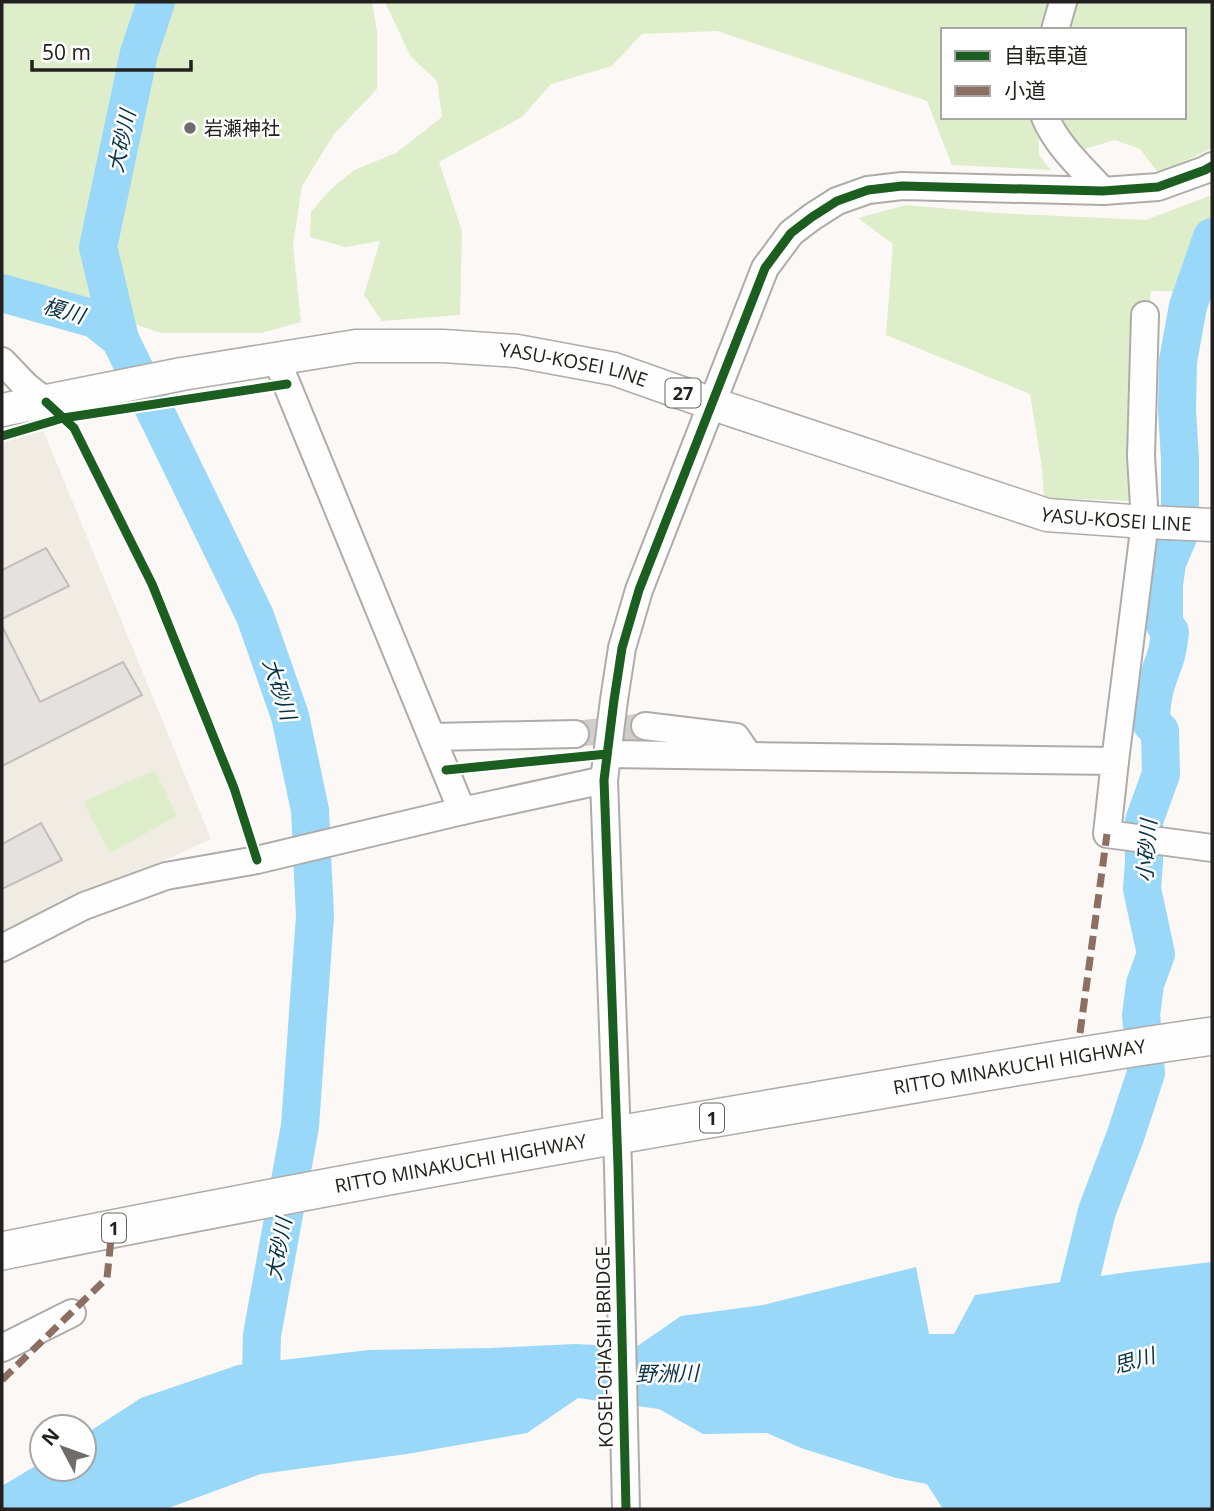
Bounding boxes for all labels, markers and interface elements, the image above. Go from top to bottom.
scale bar [32,28,191,72]
legend [941,28,1186,119]
text: 50 m [42,38,91,66]
text: 自転車道 [1004,41,1088,69]
text: 小道 [1004,76,1046,104]
water label: 大砂川 [101,105,142,175]
place label: 岩瀬神社 [204,115,280,141]
marker: 岩瀬神社 [182,120,198,136]
water label: 榎川 [40,291,90,330]
street label: YASU-KOSEI LINE [499,337,651,393]
road number: 27 [666,379,700,408]
street label: YASU-KOSEI LINE [1037,501,1192,537]
water label: 大砂川 [257,655,304,725]
water label: 小砂川 [1130,817,1162,883]
street label: RITTO MINAKUCHI HIGHWAY [891,1033,1148,1100]
road number: 1 [700,1104,724,1133]
street label: RITTO MINAKUCHI HIGHWAY [333,1128,589,1199]
road number: 1 [102,1213,126,1242]
water label: 大砂川 [259,1214,298,1282]
street label: KOSEI-OHASHI BRIDGE [589,1246,619,1448]
water label: 思川 [1110,1340,1160,1379]
water label: 野洲川 [635,1358,701,1388]
north arrow [28,1413,98,1483]
text: N [35,1422,65,1451]

